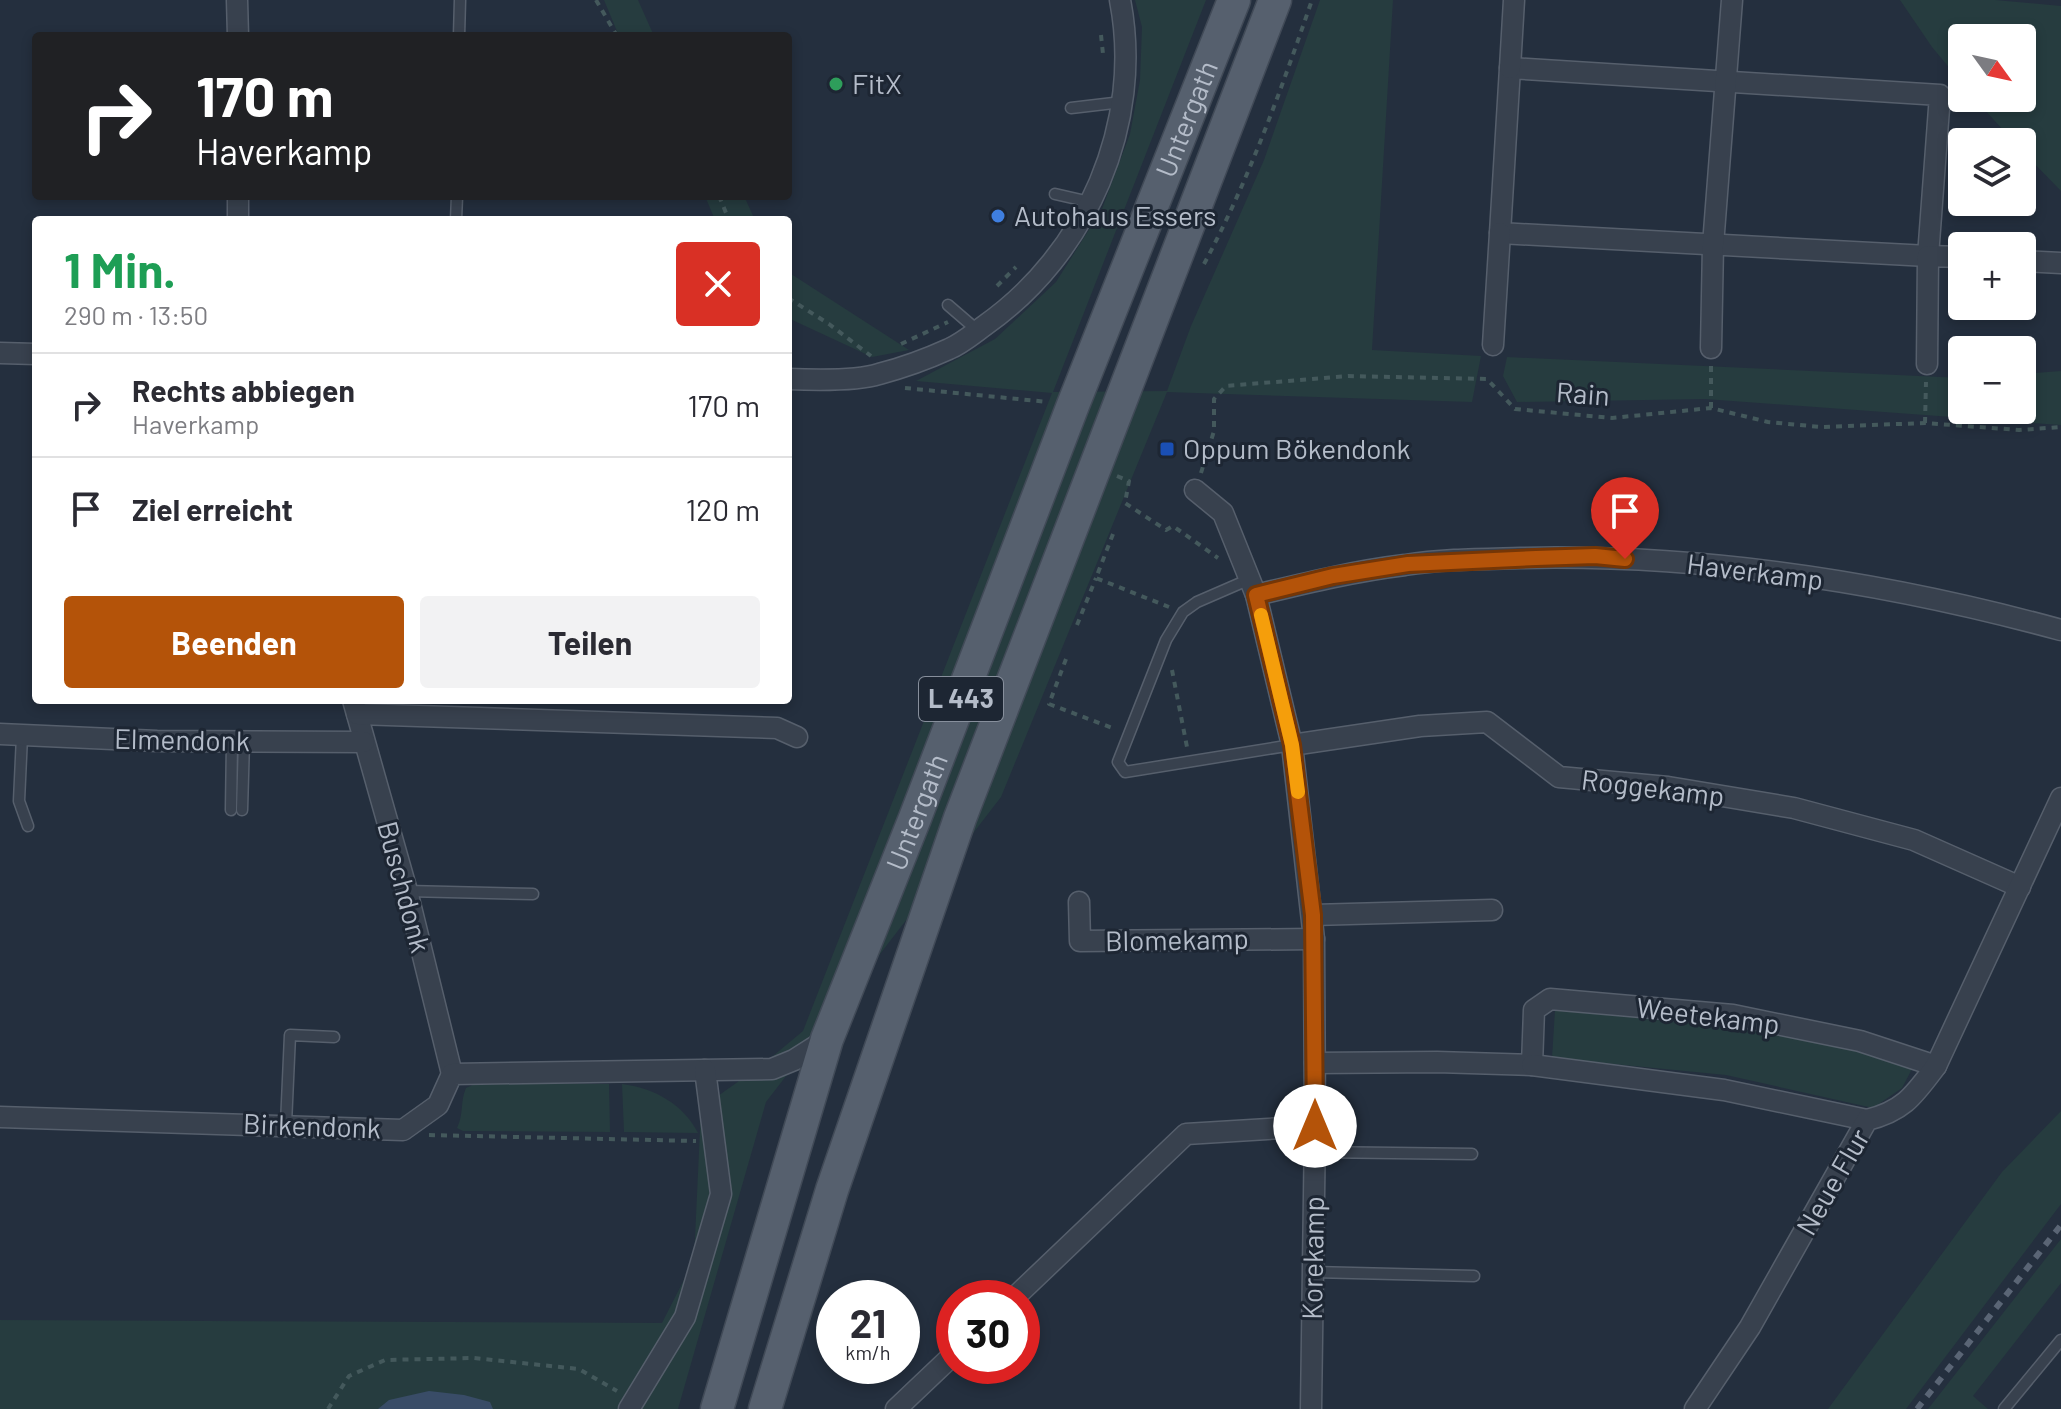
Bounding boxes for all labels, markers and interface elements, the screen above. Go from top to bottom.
north arrow [1948,24,2036,112]
map controls [1948,24,2036,424]
street label: Untergath [1147,55,1224,182]
text: 170 m [196,61,333,128]
icon: right [64,64,168,168]
place label: FitX [852,66,902,100]
marker: FitX [827,75,845,93]
button: layers [1948,128,2036,216]
text: Haverkamp [196,129,372,172]
place label: Autohaus Essers [1014,198,1216,232]
marker: Autohaus Essers [989,207,1007,225]
button: + [1948,232,2036,320]
text: 1 Min. [64,240,176,298]
button: close [676,242,760,326]
text: 290 m · 13:50 [64,299,208,330]
button: − [1948,336,2036,424]
text: Rechts abbiegen [132,372,355,408]
street label: Rain [1555,374,1611,412]
icon: right [64,383,108,427]
text: 170 m [688,387,760,423]
text: Haverkamp [132,408,259,439]
place label: Oppum Bökendonk [1183,431,1411,465]
marker: Oppum Bökendonk [1158,440,1176,458]
pin [1591,477,1659,559]
icon: arrive [64,487,108,531]
icon: arrive [1603,489,1647,533]
text: Ziel erreicht [132,491,293,527]
text: 120 m [686,491,760,527]
street label: Haverkamp [1685,546,1825,596]
button: Beenden [64,596,404,688]
button: Teilen [420,596,760,688]
road number: L 443 [919,677,1003,721]
street label: Elmendonk [114,721,250,757]
street label: Untergath [878,749,954,875]
street label: Roggekamp [1580,761,1727,813]
street label: Buschdonk [371,817,439,956]
street label: Blomekamp [1105,921,1249,957]
street label: Weetekamp [1634,989,1782,1041]
position arrow [1273,1084,1357,1168]
street label: Birkendonk [243,1106,382,1144]
street label: Neue Flur [1788,1122,1876,1241]
street label: Korekamp [1294,1196,1330,1320]
speed limit sign: 30 [936,1280,1040,1384]
text: 21 [850,1298,886,1346]
text: km/h [845,1340,891,1364]

